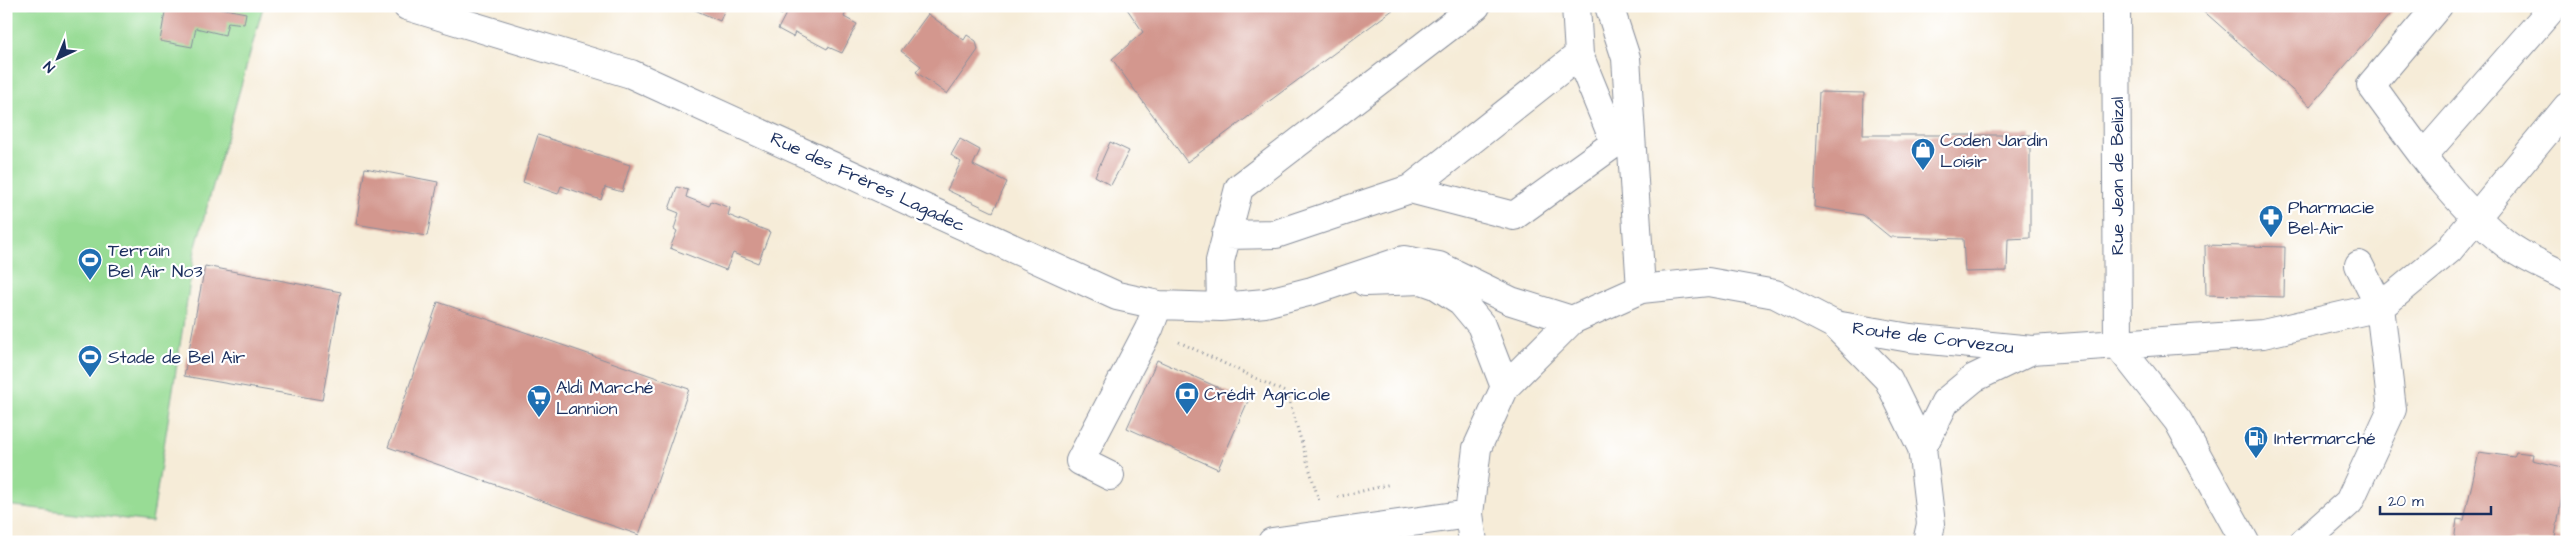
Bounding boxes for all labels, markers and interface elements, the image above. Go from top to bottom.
north arrow [32,32,82,82]
text: N [39,56,60,77]
street label: Rue Jean de Belizal [2105,96,2130,255]
street label: Rue des Frères Lagadec [766,126,970,239]
place label: Coden Jardin Loisir [1940,128,2048,174]
shop icon: Coden Jardin Loisir [1910,137,1936,171]
place label: Pharmacie Bel-Air [2288,195,2375,241]
pharmacy icon: Pharmacie Bel-Air [2258,204,2284,238]
place label: Terrain Bel Air No3 [108,238,203,284]
sports icon: Terrain Bel Air No3 [77,247,103,281]
street label: Route de Corvezou [1851,316,2015,360]
sports icon: Stade de Bel Air [77,344,103,378]
place label: Stade de Bel Air [108,345,245,370]
place label: Aldi Marché Lannion [556,375,654,421]
bank icon: Crédit Agricole [1174,381,1200,415]
place label: Crédit Agricole [1204,382,1331,408]
supermarket icon: Aldi Marché Lannion [526,384,552,418]
fuel station icon: Intermarché [2243,425,2269,459]
place label: Intermarché [2274,426,2376,451]
scale bar [2380,483,2492,515]
text: 20 m [2388,491,2424,512]

